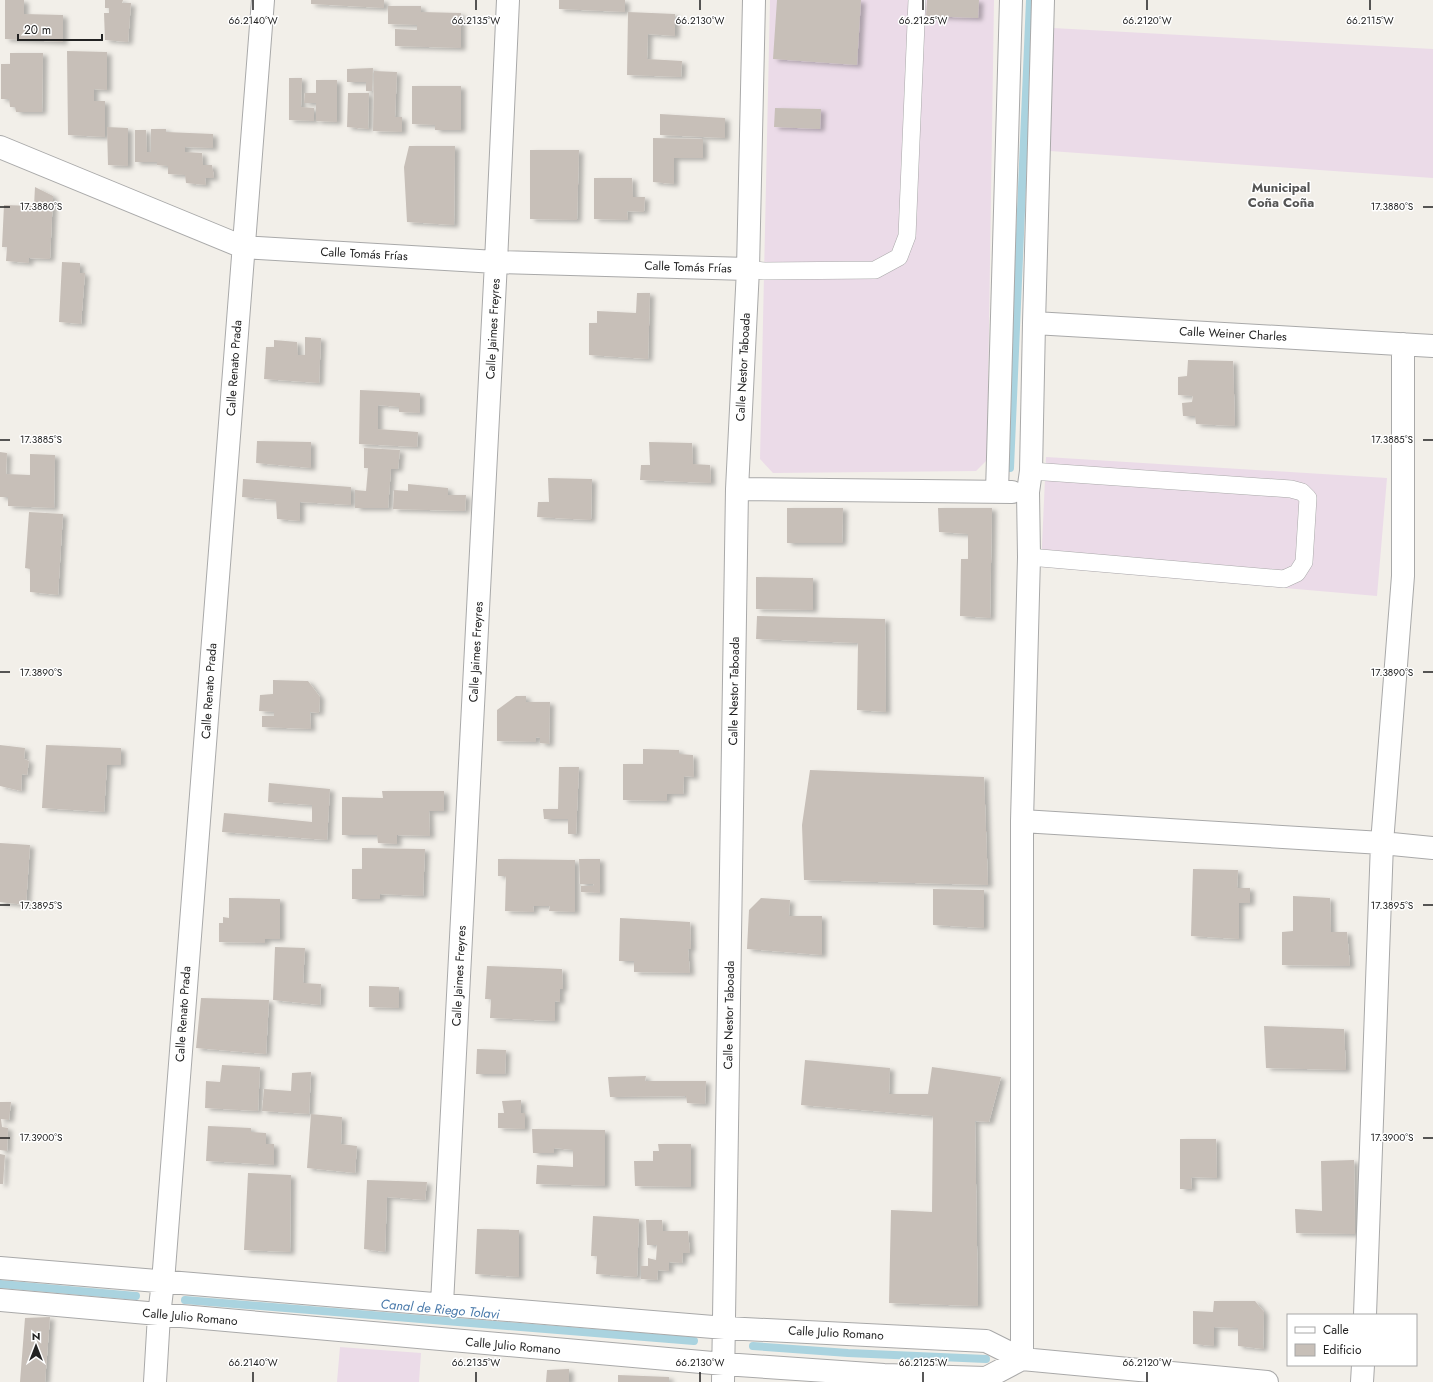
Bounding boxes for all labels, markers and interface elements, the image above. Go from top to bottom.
text: 66.2140°W [228,13,278,28]
text: 66.2135°W [452,13,500,28]
text: 66.2130°W [676,13,725,28]
text: 66.2125°W [899,13,947,28]
text: 66.2120°W [1122,13,1172,28]
text: 66.2115°W [1346,13,1394,28]
scale bar [18,16,102,42]
text: 20 m [24,21,51,39]
district label: Municipal Coña Coña [1248,178,1314,212]
text: 17.3880°S [20,199,63,214]
text: 17.3880°S [1371,199,1414,214]
street label: Calle Tomás Frías [320,243,408,265]
street label: Calle Tomás Frías [644,256,732,278]
street label: Calle Jaimes Freyres [481,278,505,380]
street label: Calle Nestor Taboada [731,312,755,422]
street label: Calle Renato Prada [222,319,246,417]
street label: Calle Weiner Charles [1179,322,1288,346]
text: 17.3885°S [20,432,63,447]
text: 17.3885°S [1371,432,1414,447]
street label: Calle Jaimes Freyres [464,601,488,703]
street label: Calle Nestor Taboada [724,636,744,745]
street label: Calle Renato Prada [197,642,221,740]
text: 17.3890°S [20,665,63,680]
text: 17.3890°S [1371,665,1414,680]
text: 17.3895°S [20,898,63,913]
text: 17.3895°S [1371,898,1414,913]
street label: Calle Jaimes Freyres [447,925,471,1027]
street label: Calle Nestor Taboada [719,960,739,1069]
street label: Calle Renato Prada [171,965,195,1063]
text: 17.3900°S [19,1130,63,1145]
text: 17.3900°S [1370,1130,1414,1145]
water label: Canal de Riego Tolavi [380,1294,501,1324]
street label: Calle Julio Romano [142,1304,239,1330]
legend [1287,1314,1417,1366]
text: Calle [1323,1321,1349,1339]
street label: Calle Julio Romano [788,1322,885,1345]
north arrow [16,1326,56,1366]
text: N [32,1328,40,1344]
street label: Calle Julio Romano [465,1333,562,1359]
text: Edificio [1323,1341,1362,1359]
text: 66.2140°W [228,1355,278,1370]
text: 66.2135°W [452,1355,500,1370]
text: 66.2130°W [676,1355,725,1370]
text: 66.2125°W [899,1355,947,1370]
text: 66.2120°W [1122,1355,1172,1370]

